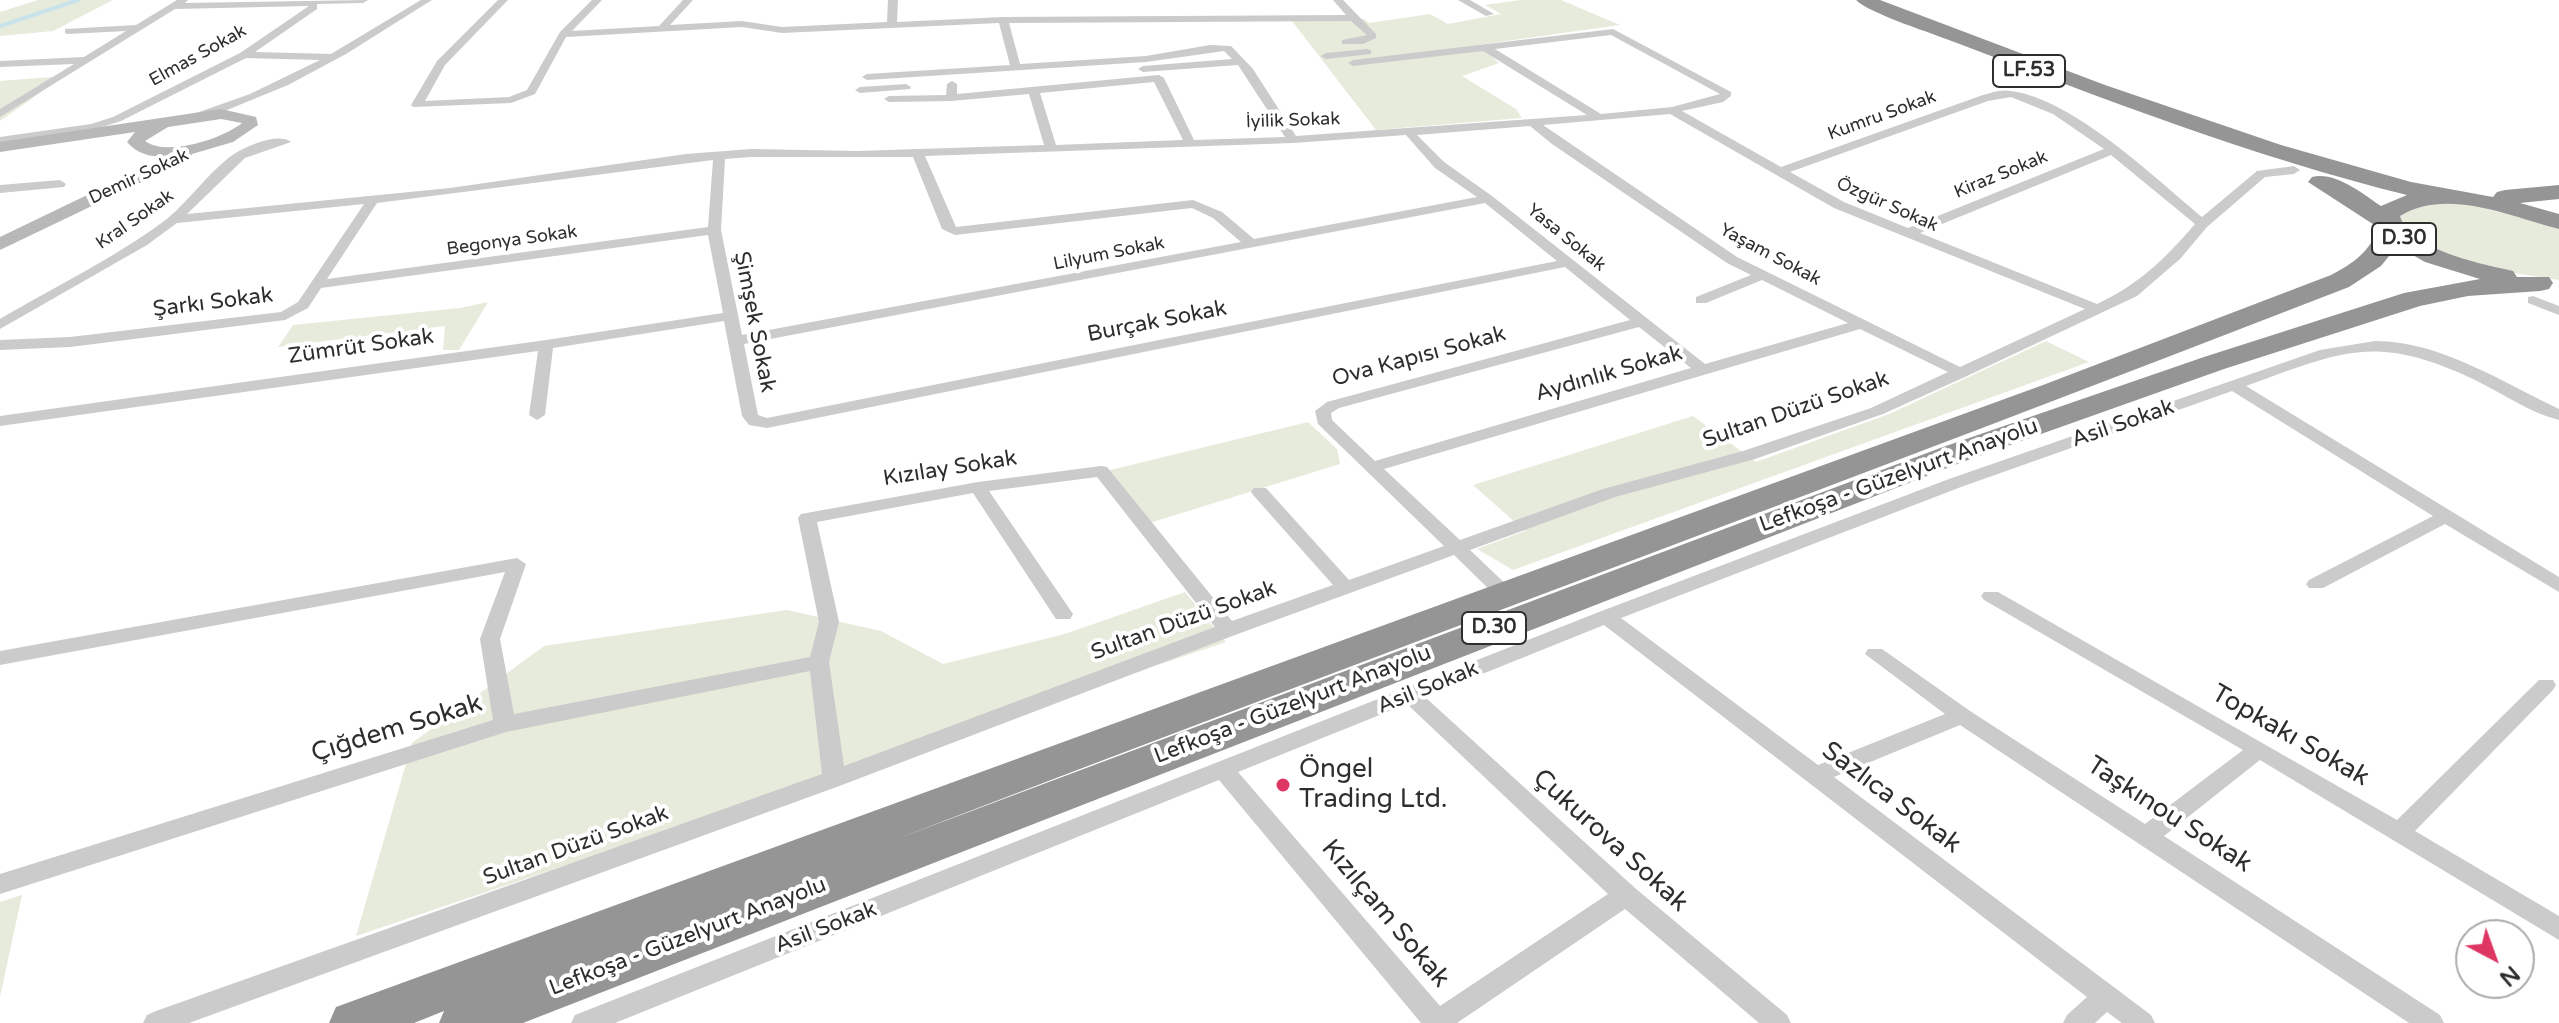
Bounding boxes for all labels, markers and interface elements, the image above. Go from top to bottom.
street label: Elmas Sokak [146,20,250,92]
road number: LF.53 [1993,55,2065,87]
street label: Kumru Sokak [1825,86,1939,146]
street label: İyilik Sokak [1246,109,1340,133]
street label: Demir Sokak [86,144,192,210]
street label: Kiraz Sokak [1951,146,2051,204]
street label: Özgür Sokak [1833,173,1941,237]
street label: Kral Sokak [92,185,178,255]
street label: Yasa Sokak [1522,200,1610,276]
street label: Yaşam Sokak [1716,219,1824,291]
street label: Begonya Sokak [445,221,579,261]
road number: D.30 [2372,223,2436,255]
street label: Lilyum Sokak [1052,233,1166,275]
street label: Şimşek Sokak [727,249,781,395]
street label: Şarkı Sokak [152,283,274,323]
street label: Burçak Sokak [1085,296,1229,348]
street label: Ova Kapısı Sokak [1329,321,1509,393]
street label: Zümrüt Sokak [287,324,435,370]
street label: Aydınlık Sokak [1532,340,1686,408]
street label: Sultan Düzü Sokak [1700,366,1892,454]
street label: Asil Sokak [2068,394,2178,454]
street label: Lefkoşa - Güzelyurt Anayolu [1756,413,2042,539]
street label: Kızılay Sokak [881,445,1019,493]
street label: Sultan Düzü Sokak [1088,575,1280,667]
road number: D.30 [1462,612,1526,644]
street label: Lefkoşa - Güzelyurt Anayolu [1151,640,1435,770]
street label: Asil Sokak [1374,656,1482,720]
street label: Topkakı Sokak [2206,678,2374,794]
street label: Çığdem Sokak [308,688,486,770]
street label: Sazlıca Sokak [1815,736,1967,860]
street label: Taşkınou Sokak [2081,750,2257,880]
place label: Öngel Trading Ltd. [1299,754,1448,816]
street label: Çukurova Sokak [1526,763,1694,919]
marker: Öngel Trading Ltd. [1274,776,1292,794]
street label: Sultan Düzü Sokak [480,800,672,892]
street label: Kızılçam Sokak [1314,834,1456,994]
street label: Lefkoşa - Güzelyurt Anayolu [546,872,830,1002]
street label: Asil Sokak [771,897,881,959]
north arrow [2455,919,2535,999]
text: N [2494,960,2525,991]

